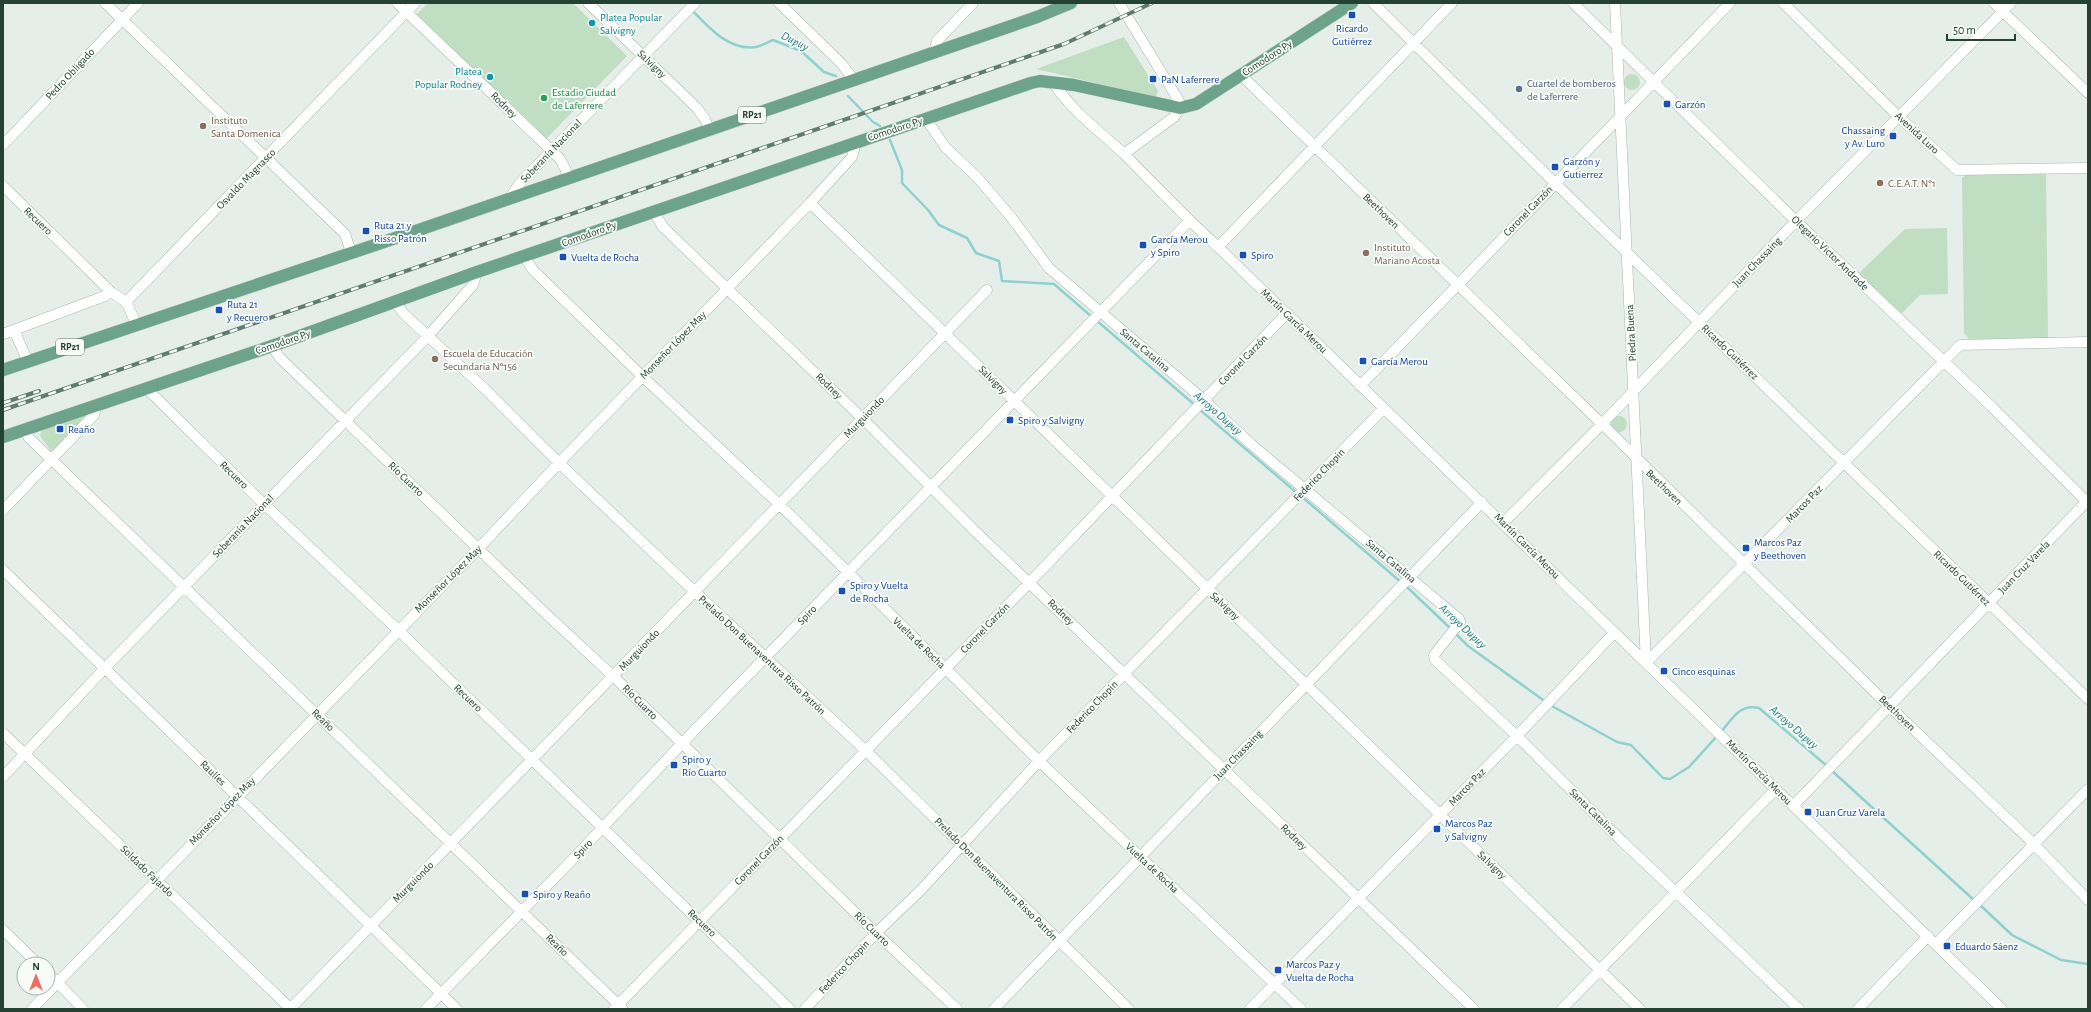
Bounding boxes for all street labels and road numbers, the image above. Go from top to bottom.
street label: Comodoro Py [1240,38,1294,78]
street label: Pedro Obligado [43,46,97,102]
street label: Salvigny [635,48,669,81]
street label: Rodney [489,90,520,120]
road number: RP21 [738,107,766,123]
street label: Avenida Luro [1893,110,1941,156]
street label: Comodoro Py [866,115,924,143]
street label: Soberanía Nacional [518,117,584,185]
street label: Osvaldo Magnasco [214,147,278,211]
street label: Coronel Garzón [1501,184,1555,238]
street label: Beethoven [1361,191,1401,231]
street label: Recuero [22,205,54,237]
street label: Olegario Victor Andrade [1789,214,1871,292]
street label: Comodoro Py [560,219,618,249]
street label: Juan Chassaing [1731,234,1784,289]
street label: Martín García Merou [1259,287,1330,356]
street label: Piedra Buena [1624,304,1638,362]
street label: Monseñor López May [638,309,708,381]
street label: Ricardo Gutiérrez [1699,322,1761,382]
street label: Santa Catalina [1118,326,1172,374]
street label: Comodoro Py [254,327,312,357]
street label: Coronel Garzón [1216,333,1270,387]
road number: RP21 [56,339,84,355]
street label: Salvigny [977,364,1010,397]
street label: Rodney [814,371,845,401]
street label: Murguiondo [842,394,886,440]
street label: Federico Chopin [1291,446,1347,504]
street label: Recuero [218,459,250,491]
street label: Río Cuarto [386,460,426,498]
street label: Beethoven [1644,467,1684,507]
street label: Marcos Paz [1783,483,1825,525]
street label: Soberanía Nacional [210,492,276,560]
street label: Martín García Merou [1492,511,1562,581]
street label: Santa Catalina [1364,537,1418,585]
street label: Juan Cruz Varela [1996,538,2052,596]
street label: Monseñor López May [412,543,484,615]
street label: Ricardo Gutiérrez [1931,548,1993,608]
street label: Salvigny [1208,590,1242,622]
street label: Prelado Don Buenaventura Risso Patrón [696,593,828,717]
street label: Rodney [1046,597,1077,627]
street label: Coronel Garzón [958,601,1012,655]
street label: Spiro [795,603,819,627]
street label: Vuelta de Rocha [891,615,947,671]
street label: Murguiondo [617,627,661,673]
street label: Federico Chopin [1064,678,1120,736]
street label: Recuero [452,682,484,714]
street label: Río Cuarto [620,682,660,722]
street label: Beethoven [1877,693,1917,733]
street label: Reaño [310,707,336,733]
street label: Juan Chassaing [1212,727,1265,782]
street label: Martín García Merou [1724,737,1794,807]
street label: Raulíes [198,758,228,788]
street label: Marcos Paz [1446,766,1488,808]
street label: Monseñor López May [187,775,257,847]
street label: Santa Catalina [1567,786,1619,838]
street label: Prelado Don Buenaventura Risso Patrón [932,815,1060,943]
street label: Rodney [1279,822,1310,852]
street label: Coronel Garzón [732,833,786,887]
street label: Spiro [571,837,595,861]
street label: Vuelta de Rocha [1123,841,1181,895]
street label: Soldado Fajardo [118,843,176,899]
street label: Salvigny [1475,849,1509,882]
street label: Murguiondo [390,859,436,905]
street label: Recuero [686,907,718,939]
street label: Río Cuarto [852,910,892,948]
street label: Reaño [544,932,570,958]
street label: Federico Chopin [817,938,871,996]

